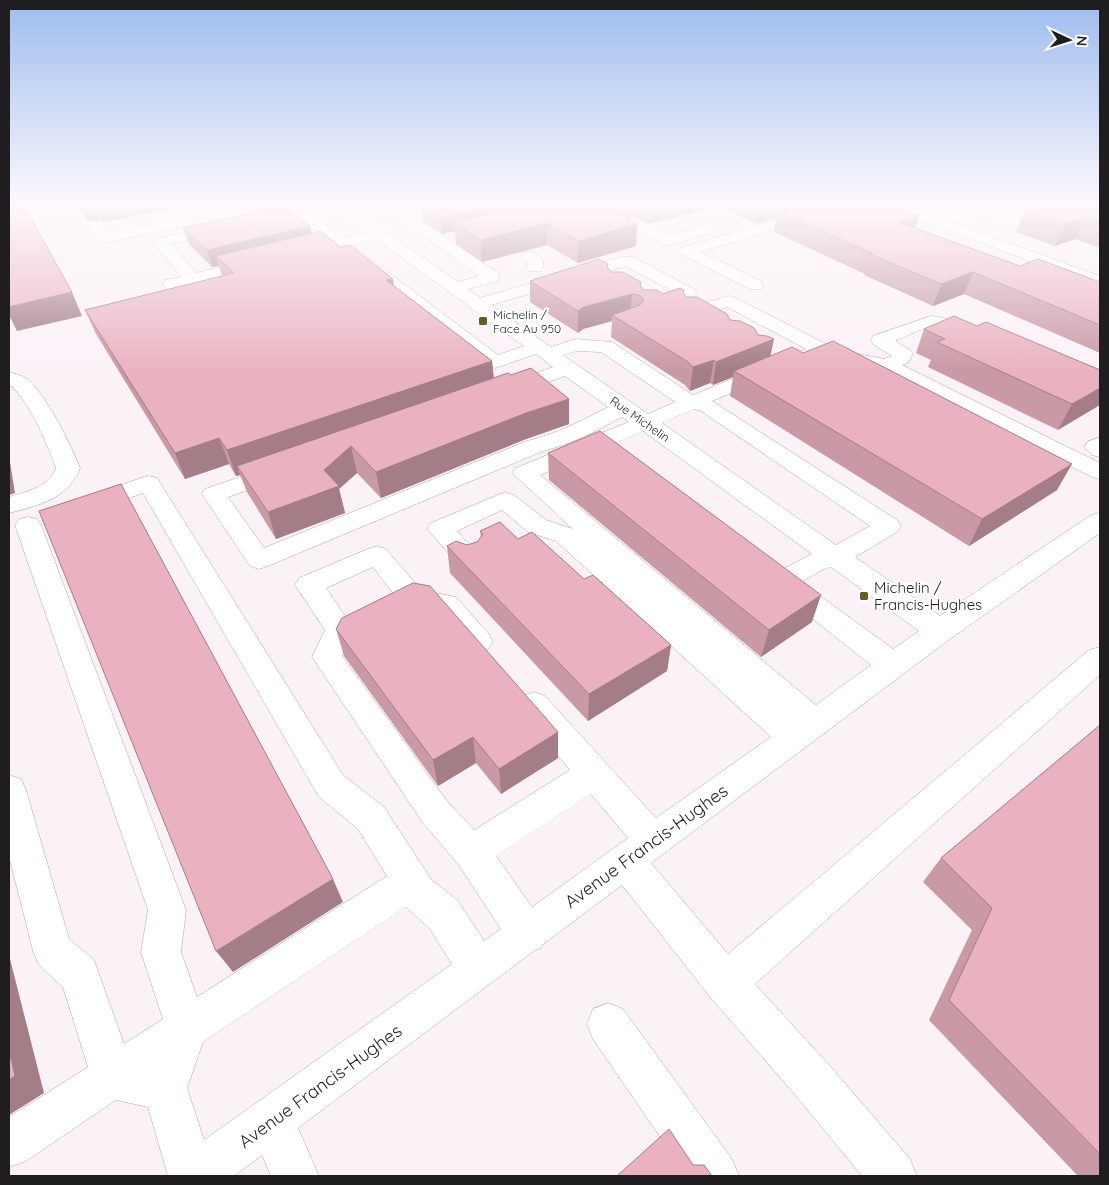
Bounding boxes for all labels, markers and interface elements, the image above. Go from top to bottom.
north arrow [1044,15,1094,65]
text: N [1073,35,1091,47]
place label: Michelin / Face Au 950 [493,307,561,336]
marker: Michelin / Face Au 950 [477,315,489,327]
street label: Rue Michelin [607,393,673,445]
place label: Michelin / Francis-Hughes [874,578,982,614]
marker: Michelin / Francis-Hughes [858,590,870,602]
street label: Avenue Francis-Hughes [560,779,732,913]
street label: Avenue Francis-Hughes [234,1019,406,1153]

